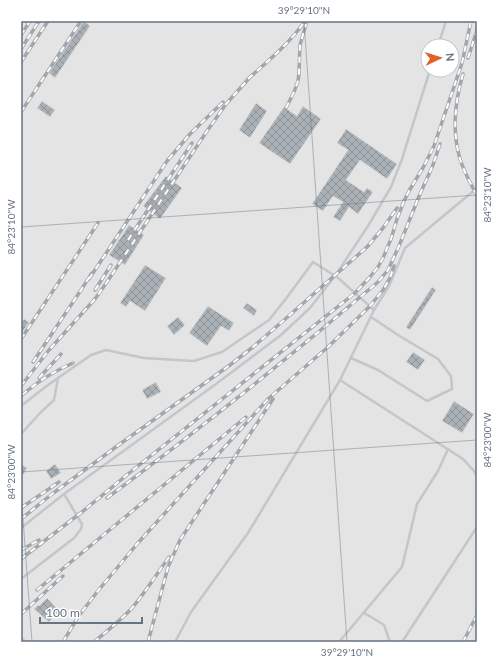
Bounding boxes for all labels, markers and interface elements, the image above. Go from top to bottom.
text: 39°29'10"N [278,4,330,16]
north arrow [420,38,460,78]
text: N [444,53,457,62]
text: 84°23'10"W [481,167,493,223]
text: 84°23'10"W [5,199,17,255]
text: 84°23'00"W [481,412,493,468]
text: 84°23'00"W [5,444,17,500]
scale bar [40,599,142,625]
text: 100 m [46,605,80,620]
text: 39°29'10"N [321,646,373,658]

